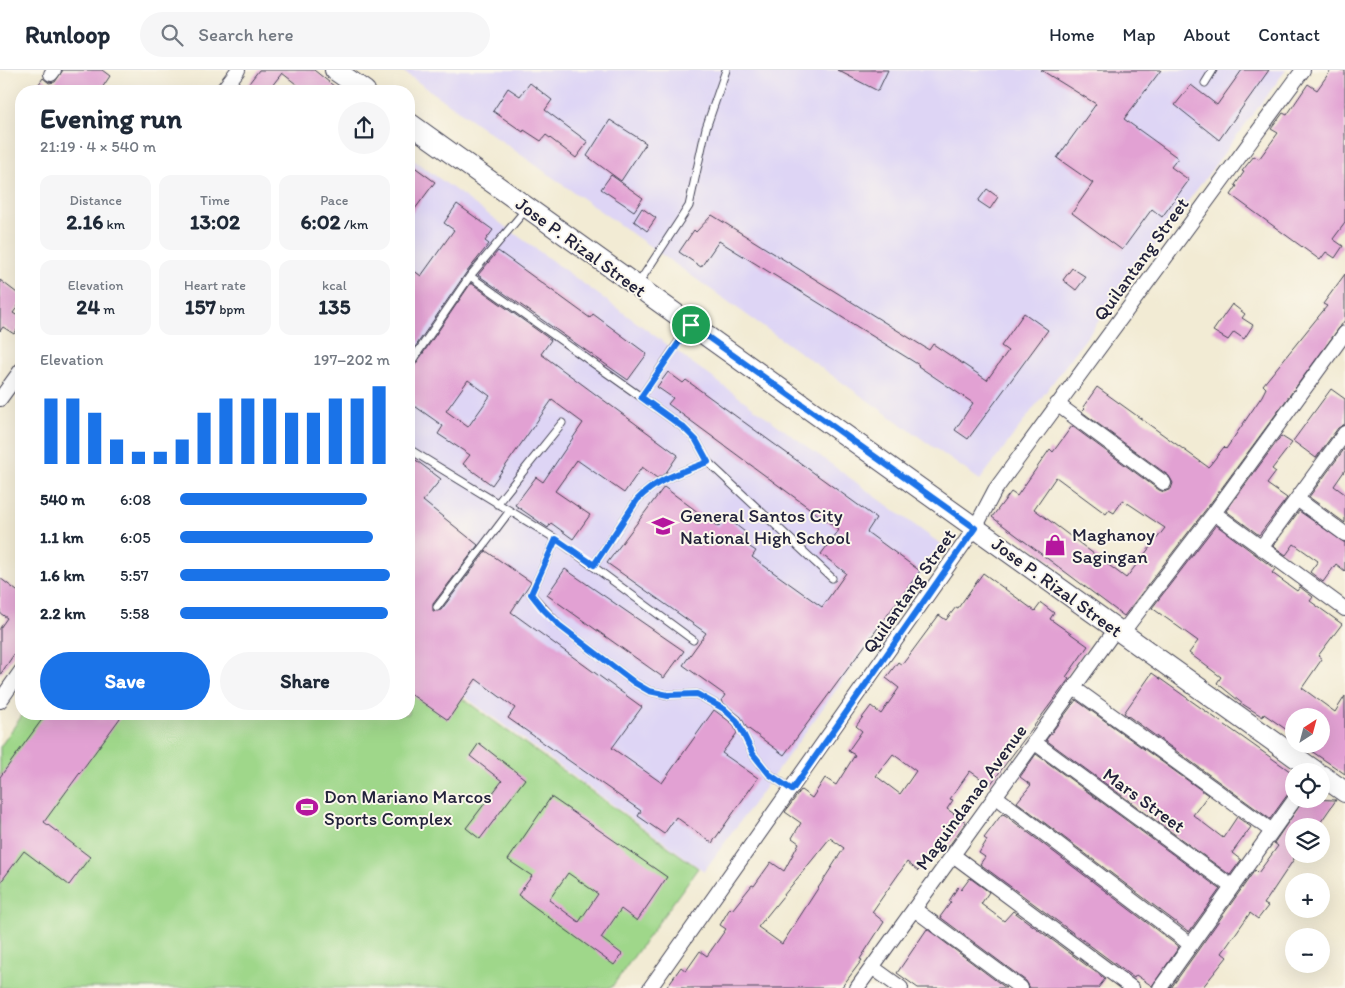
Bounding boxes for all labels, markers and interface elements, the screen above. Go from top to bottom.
search box [140,12,490,57]
text: Runloop [25,20,110,49]
icon: search [158,21,186,49]
text: Search here [198,23,293,46]
text: Home [1049,24,1095,46]
text: Map [1123,24,1156,46]
text: About [1184,24,1230,46]
text: Contact [1258,24,1320,46]
text: Evening run [40,101,182,135]
button: share [338,102,390,154]
text: 21:19 · 4 × 540 m [40,137,156,156]
text: Distance [69,192,122,209]
text: Time [200,192,230,209]
text: Pace [320,192,348,209]
street label: Jose P. Rizal Street [511,192,651,302]
street label: Quilantang Street [1089,193,1193,325]
text: 2.16 [66,209,103,234]
text: 13:02 [190,209,240,234]
text: 6:02 [300,209,341,234]
text: km [103,216,125,233]
text: /km [341,216,368,233]
text: Elevation [68,277,123,294]
text: Heart rate [184,277,246,294]
text: kcal [322,277,347,294]
text: 24 [76,294,100,319]
text: 157 [185,294,216,319]
text: 135 [318,294,350,319]
text: m [100,301,115,318]
text: bpm [216,301,245,318]
pin [670,304,712,346]
icon: arrive [677,311,705,339]
text: Elevation [40,350,104,369]
text: 197–202 m [314,350,390,369]
text: 540 m [40,490,85,509]
text: 6:08 [120,490,151,509]
place label: General Santos City National High School [680,504,851,549]
school or university icon: General Santos City National High School [650,513,676,539]
place label: Maghanoy Sagingan [1072,523,1155,568]
street label: Quilantang Street [857,524,961,658]
text: 1.1 km [40,528,84,547]
text: 6:05 [120,528,151,547]
street label: Jose P. Rizal Street [987,532,1127,642]
shop icon: Maghanoy Sagingan [1042,532,1068,558]
text: 1.6 km [40,566,85,585]
text: 5:57 [120,566,149,585]
text: 2.2 km [40,604,86,623]
text: 5:58 [120,604,150,623]
button: Save [40,652,210,710]
button: Share [220,652,390,710]
north arrow [1285,708,1330,752]
map controls [1285,708,1330,973]
street label: Maguindanao Avenue [910,720,1032,874]
street label: Mars Street [1099,763,1189,837]
button: locate [1285,763,1330,808]
place label: Don Mariano Marcos Sports Complex [324,785,492,830]
sports icon: Don Mariano Marcos Sports Complex [294,794,320,820]
button: layers [1285,818,1330,863]
button: + [1285,873,1330,918]
button: − [1285,928,1330,973]

